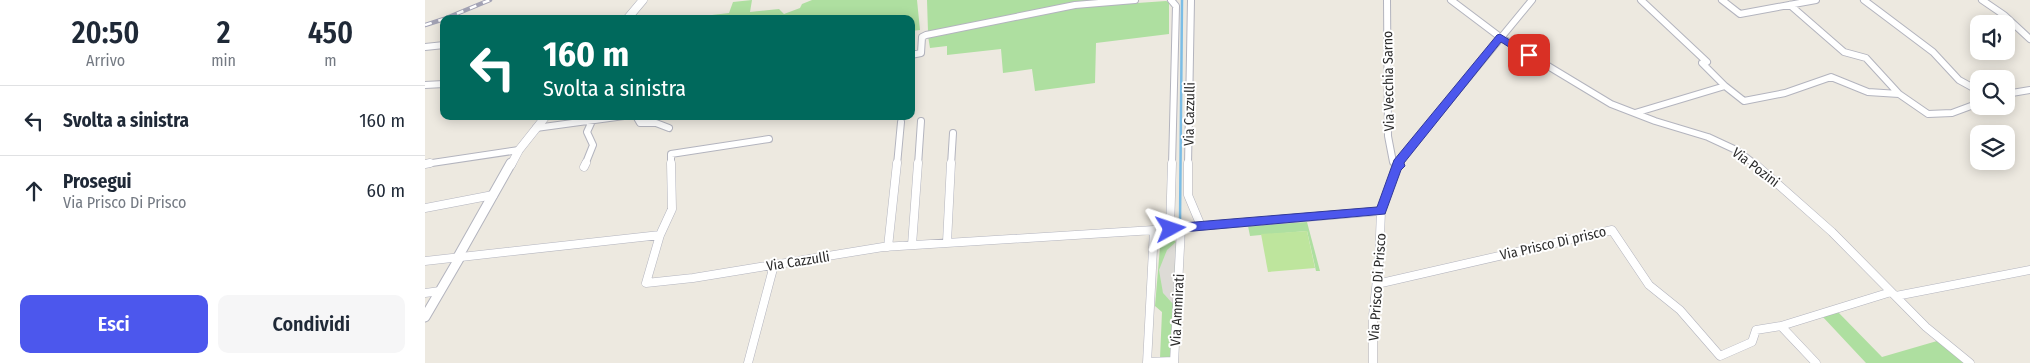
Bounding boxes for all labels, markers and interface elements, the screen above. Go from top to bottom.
text: 20:50 [72,15,139,51]
text: 2 [217,15,230,51]
text: 450 [308,15,353,51]
map controls [1970,15,2015,170]
button: sound [1970,15,2015,60]
street label: Via Vecchia Sarno [1379,30,1398,131]
text: 160 m [543,33,629,75]
pin [1508,34,1550,76]
icon: left [460,35,525,100]
icon: arrive [1515,41,1543,69]
text: Arrivo [86,51,125,70]
text: min [211,51,236,70]
text: m [324,51,337,70]
button: search [1970,70,2015,115]
text: Svolta a sinistra [543,75,686,102]
street label: Via Cazzulli [1180,82,1199,146]
icon: left [20,107,48,135]
text: Svolta a sinistra [63,109,189,132]
text: 160 m [359,109,405,132]
button: layers [1970,125,2015,170]
street label: Via Pozini [1729,144,1783,191]
text: Prosegui [63,170,132,193]
icon: ahead [20,177,48,205]
text: 60 m [367,179,405,202]
text: Via Prisco Di Prisco [63,193,187,212]
position arrow [1144,202,1196,254]
street label: Via Prisco Di prisco [1498,223,1608,264]
street label: Via Prisco Di Prisco [1365,233,1390,342]
street label: Via Cazzulli [765,248,831,275]
street label: Via Ammirati [1167,273,1188,347]
button: Esci [20,295,208,353]
button: Condividi [218,295,405,353]

